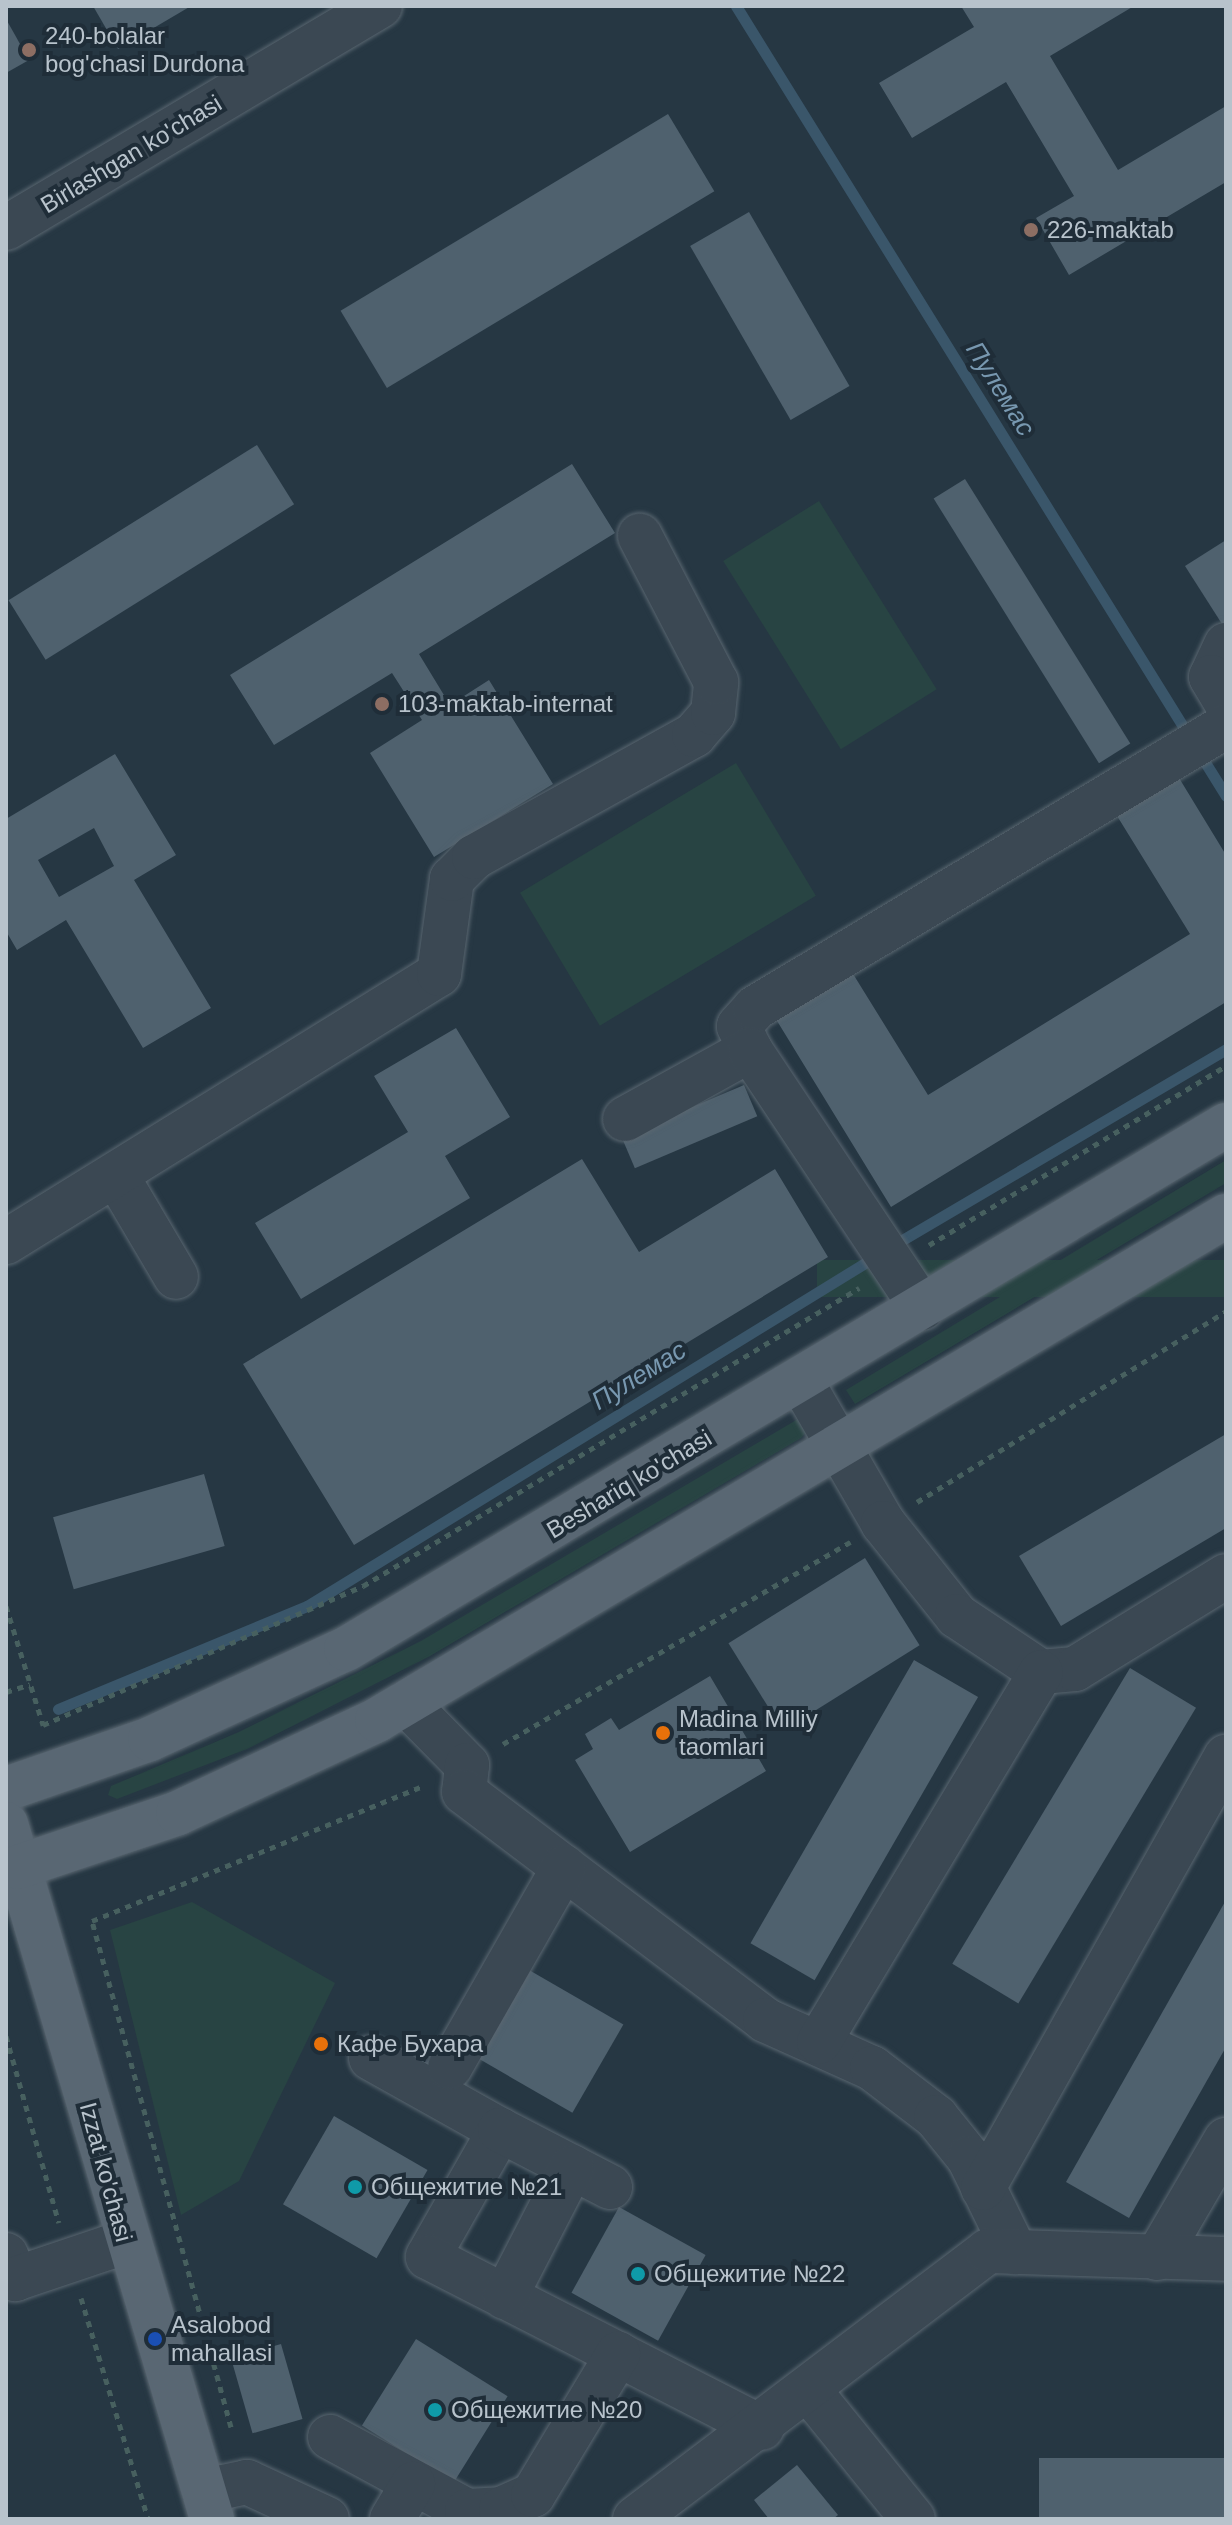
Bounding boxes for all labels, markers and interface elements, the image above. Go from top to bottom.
place label: 240-bolalar bog'chasi Durdona [45,22,244,78]
marker: 240-bolalar bog'chasi Durdona [20,41,38,59]
street label: Birlashgan ko'chasi [35,89,227,219]
place label: 226-maktab [1047,216,1174,244]
marker: 226-maktab [1022,221,1040,239]
water label: Пулемас [959,336,1041,442]
place label: 103-maktab-internat [398,690,613,718]
marker: 103-maktab-internat [373,695,391,713]
water label: Пулемас [586,1335,692,1417]
street label: Beshariq ko'chasi [541,1423,717,1545]
place label: Madina Milliy taomlari [679,1705,818,1761]
marker: Madina Milliy taomlari [654,1724,672,1742]
place label: Кафе Бухара [337,2030,483,2058]
marker: Кафе Бухара [312,2035,330,2053]
street label: Izzat ko'chasi [74,2099,138,2245]
place label: Общежитие №21 [371,2173,562,2201]
marker: Общежитие №21 [346,2178,364,2196]
place label: Общежитие №22 [654,2260,845,2288]
marker: Общежитие №22 [629,2265,647,2283]
place label: Asalobod mahallasi [171,2311,272,2367]
marker: Asalobod mahallasi [146,2330,164,2348]
place label: Общежитие №20 [451,2396,642,2424]
marker: Общежитие №20 [426,2401,444,2419]

